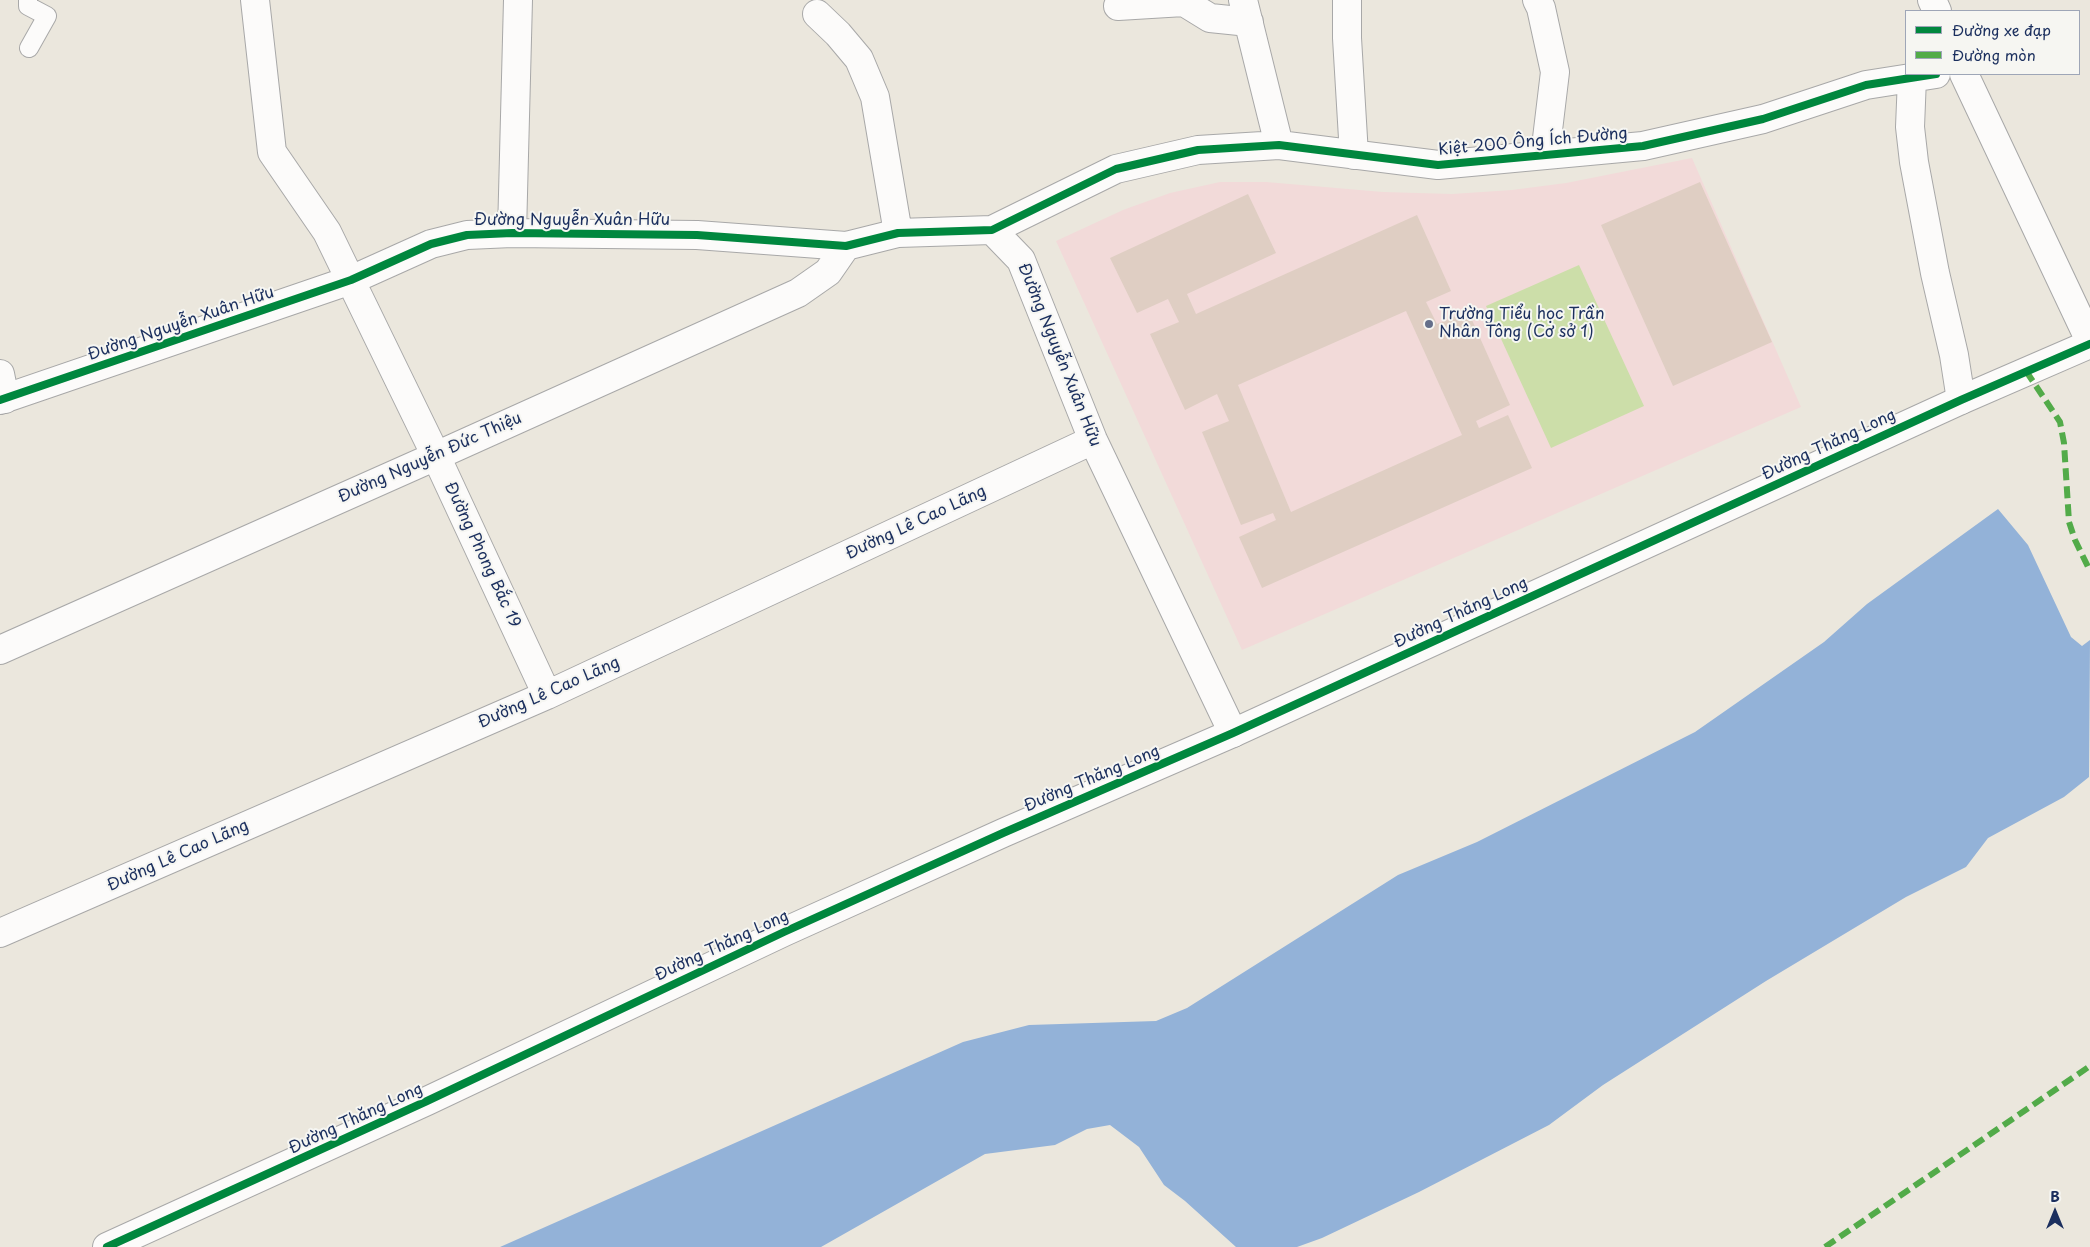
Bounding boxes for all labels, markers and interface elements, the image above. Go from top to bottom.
legend [1905,10,2080,75]
text: Đường xe đạp [1952,18,2051,41]
text: Đường mòn [1952,43,2036,66]
street label: Kiệt 200 Ông Ích Đường [1438,124,1628,160]
street label: Đường Nguyễn Xuân Hữu [474,211,670,231]
street label: Đường Nguyễn Xuân Hữu [1013,261,1105,449]
street label: Đường Nguyễn Xuân Hữu [85,283,277,365]
place label: Trường Tiểu học Trần Nhân Tông (Cơ sở 1) [1439,305,1605,343]
marker: Trường Tiểu học Trần Nhân Tông (Cơ sở 1) [1423,318,1435,330]
street label: Đường Thăng Long [1759,406,1899,484]
street label: Đường Nguyễn Đức Thiệu [335,409,525,507]
street label: Đường Phong Bắc 19 [440,479,524,631]
street label: Đường Lê Cao Lãng [843,482,989,564]
street label: Đường Thăng Long [1391,574,1531,652]
street label: Đường Lê Cao Lãng [475,653,623,733]
street label: Đường Thăng Long [1021,742,1163,816]
street label: Đường Lê Cao Lãng [104,816,252,896]
street label: Đường Thăng Long [652,907,792,985]
street label: Đường Thăng Long [286,1080,426,1158]
text: B [2050,1186,2060,1207]
north arrow [2030,1187,2080,1237]

